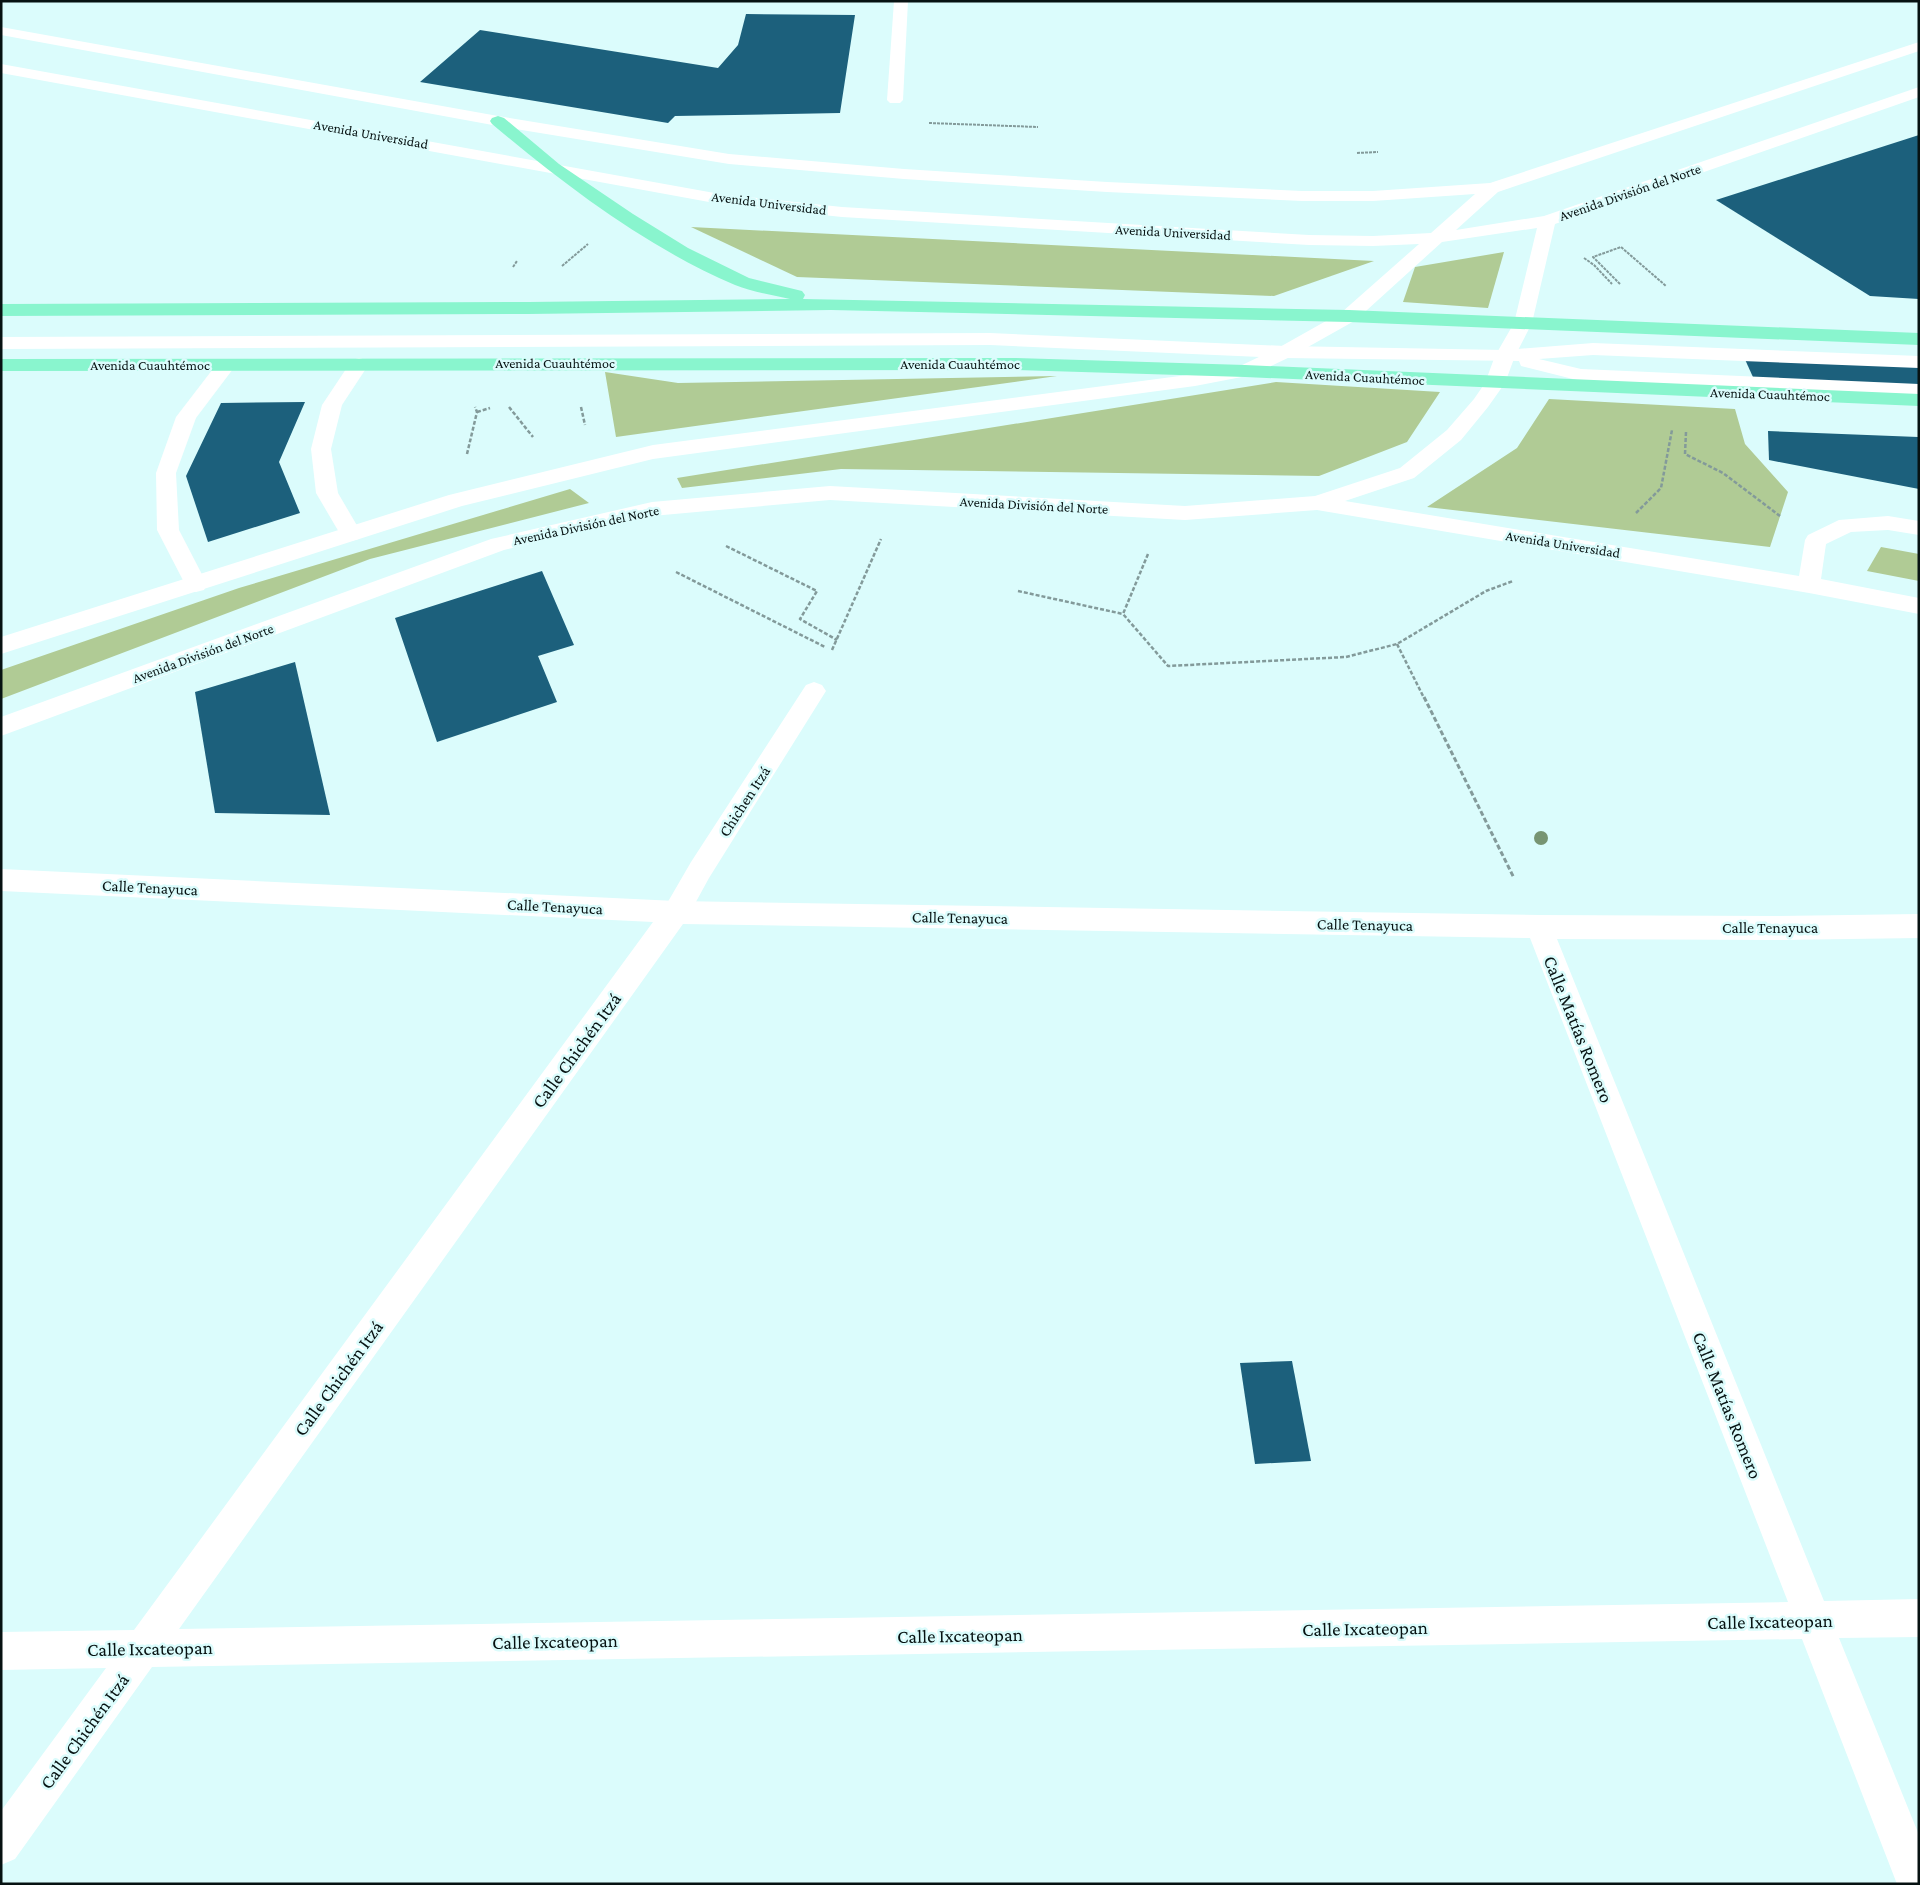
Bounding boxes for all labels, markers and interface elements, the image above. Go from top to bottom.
street label: Avenida Universidad [313,116,430,152]
street label: Avenida División del Norte [1557,160,1703,224]
street label: Avenida Universidad [711,188,828,218]
street label: Avenida Universidad [1115,221,1232,243]
street label: Avenida Cuauhtémoc [495,355,615,371]
street label: Avenida Cuauhtémoc [900,356,1020,372]
street label: Avenida Cuauhtémoc [90,357,210,373]
street label: Avenida Cuauhtémoc [1305,366,1425,388]
street label: Avenida Cuauhtémoc [1710,384,1830,404]
street label: Avenida División del Norte [959,493,1109,517]
street label: Avenida División del Norte [512,502,660,548]
street label: Avenida Universidad [1505,527,1622,561]
street label: Avenida División del Norte [130,620,276,686]
street label: Chichen Itzá [715,762,774,840]
street label: Calle Tenayuca [101,876,199,900]
street label: Calle Tenayuca [506,895,604,919]
street label: Calle Tenayuca [912,908,1009,928]
street label: Calle Tenayuca [1317,915,1414,935]
street label: Calle Tenayuca [1722,919,1819,937]
street label: Calle Matías Romero [1539,953,1618,1106]
street label: Calle Chichén Itzá [528,989,625,1112]
street label: Calle Chichén Itzá [290,1317,387,1440]
street label: Calle Matías Romero [1688,1329,1767,1482]
street label: Calle Ixcateopan [1707,1610,1833,1633]
street label: Calle Ixcateopan [1302,1617,1428,1640]
street label: Calle Ixcateopan [897,1624,1023,1647]
street label: Calle Ixcateopan [492,1630,618,1653]
street label: Calle Ixcateopan [87,1637,213,1660]
street label: Calle Chichén Itzá [36,1670,133,1793]

